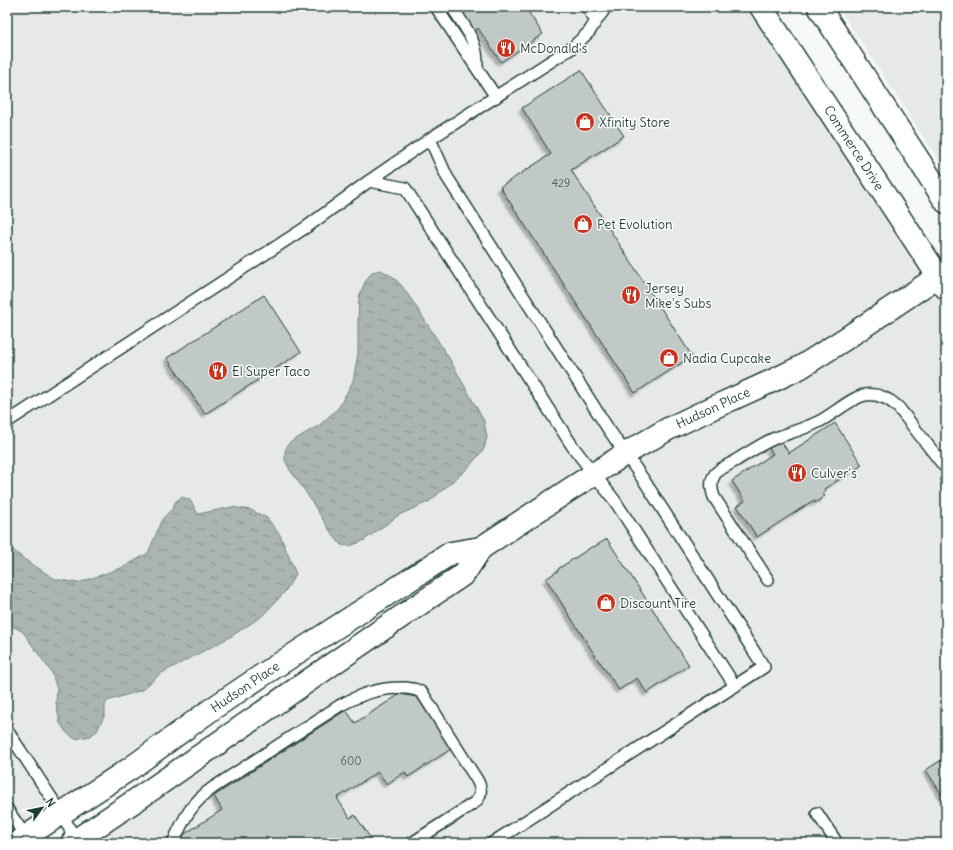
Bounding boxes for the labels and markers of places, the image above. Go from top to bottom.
restaurant icon: McDonald's [495,37,517,59]
place label: McDonald's [520,40,587,57]
shop icon: Xfinity Store [574,111,596,133]
place label: Xfinity Store [599,114,670,131]
shop icon: Pet Evolution [572,213,594,235]
place label: Pet Evolution [597,216,673,233]
place label: Jersey Mike's Subs [645,280,711,312]
restaurant icon: Jersey Mike's Subs [620,284,642,306]
shop icon: Nadia Cupcake [658,347,680,369]
place label: Nadia Cupcake [683,350,771,367]
restaurant icon: El Super Taco [207,360,229,382]
place label: El Super Taco [232,363,310,380]
restaurant icon: Culver's [786,462,808,484]
place label: Culver's [811,465,857,482]
shop icon: Discount Tire [595,592,617,614]
place label: Discount Tire [620,595,696,612]

